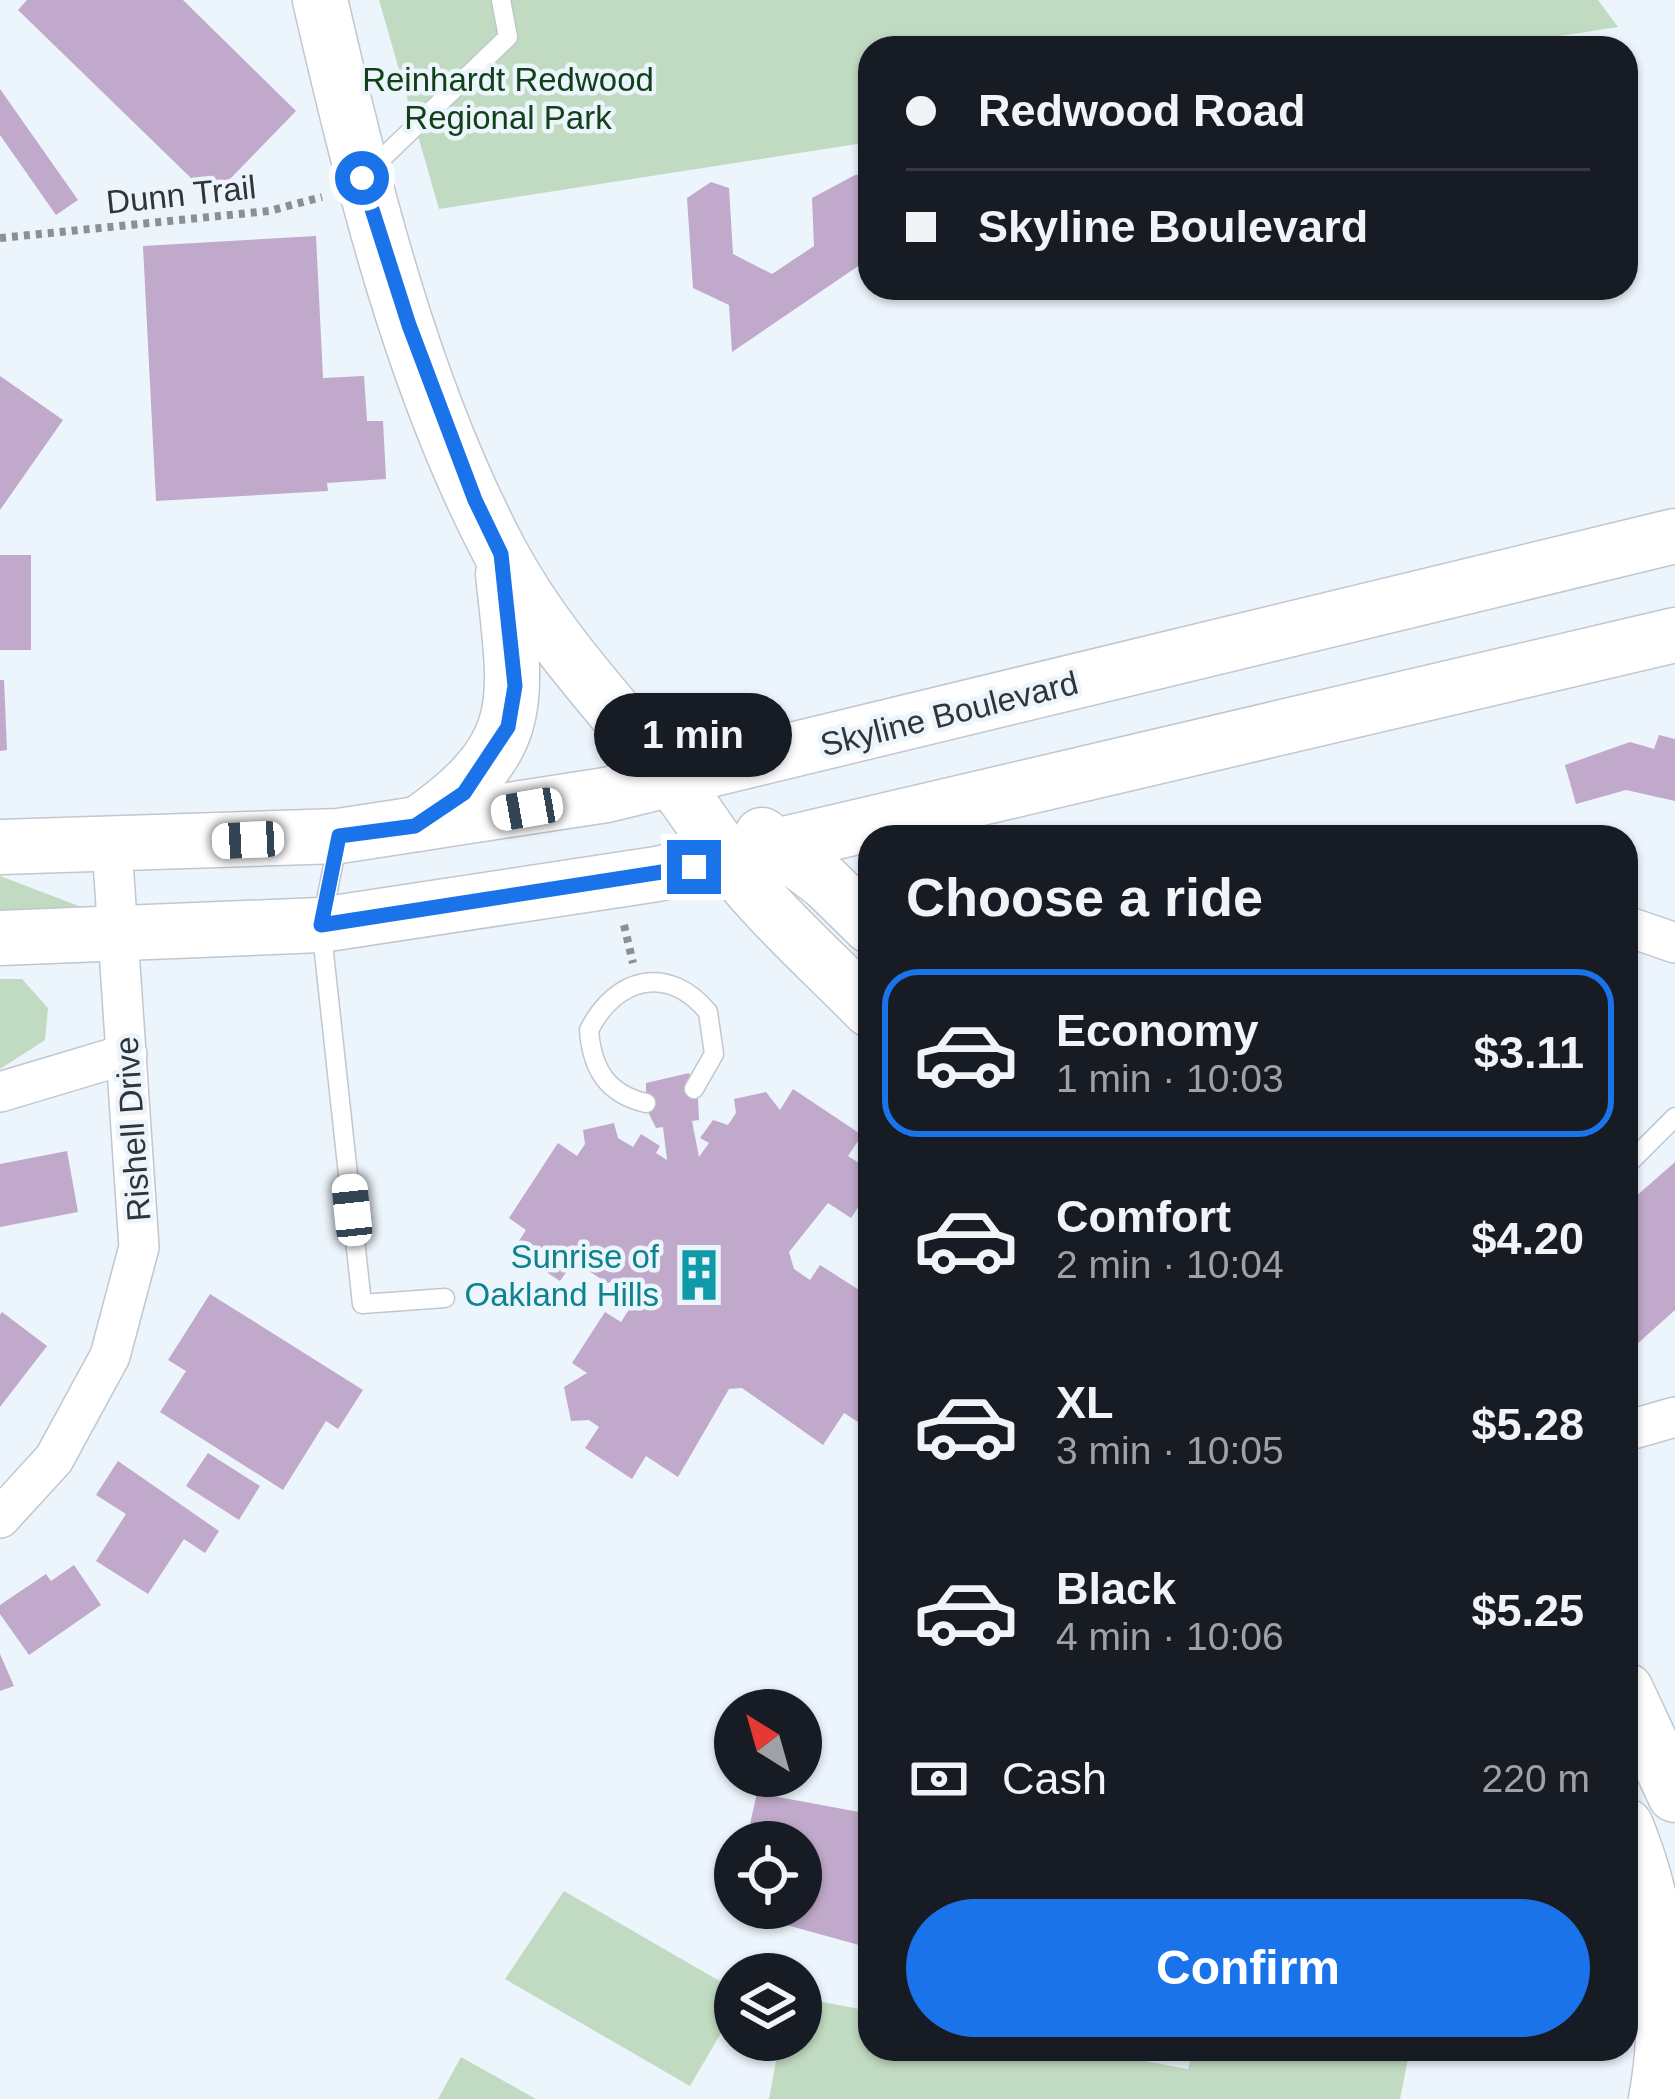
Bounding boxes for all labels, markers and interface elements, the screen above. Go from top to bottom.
park label: Reinhardt Redwood Regional Park [362,61,654,136]
text: Redwood Road [978,85,1305,136]
route start [335,151,389,205]
street label: Dunn Trail [104,168,258,221]
text: Skyline Boulevard [978,201,1368,252]
street label: Skyline Boulevard [816,664,1082,763]
callout: 1 min [595,693,793,777]
text: 1 min [642,713,744,756]
car [488,785,566,833]
car [211,820,285,860]
route end [667,840,721,894]
text: Choose a ride [906,867,1263,927]
icon: car [912,999,1020,1107]
text: Economy [1056,1005,1259,1056]
text: $3.11 [1474,1027,1584,1078]
street label: Rishell Drive [108,1035,157,1223]
text: 1 min · 10:03 [1056,1057,1284,1100]
car [330,1172,374,1248]
icon: car [912,1185,1020,1293]
text: Comfort [1056,1191,1231,1242]
text: $4.20 [1471,1213,1584,1264]
place label: Sunrise of Oakland Hills [465,1238,660,1313]
text: 2 min · 10:04 [1056,1243,1284,1286]
building icon: Sunrise of Oakland Hills [670,1246,728,1304]
icon: car [912,1371,1020,1479]
text: XL [1056,1377,1114,1428]
text: $5.28 [1471,1399,1584,1450]
text: 3 min · 10:05 [1056,1429,1284,1472]
icon: car [912,1557,1020,1665]
text: Black [1056,1563,1176,1614]
text: $5.25 [1471,1585,1584,1636]
text: 4 min · 10:06 [1056,1615,1284,1658]
north arrow [714,1689,822,1797]
map controls [714,1689,822,2061]
icon: cash [906,1746,972,1812]
text: Cash [1002,1753,1107,1804]
text: 220 m [1482,1757,1590,1800]
button: locate [714,1821,822,1929]
button: Confirm [906,1899,1590,2037]
button: layers [714,1953,822,2061]

